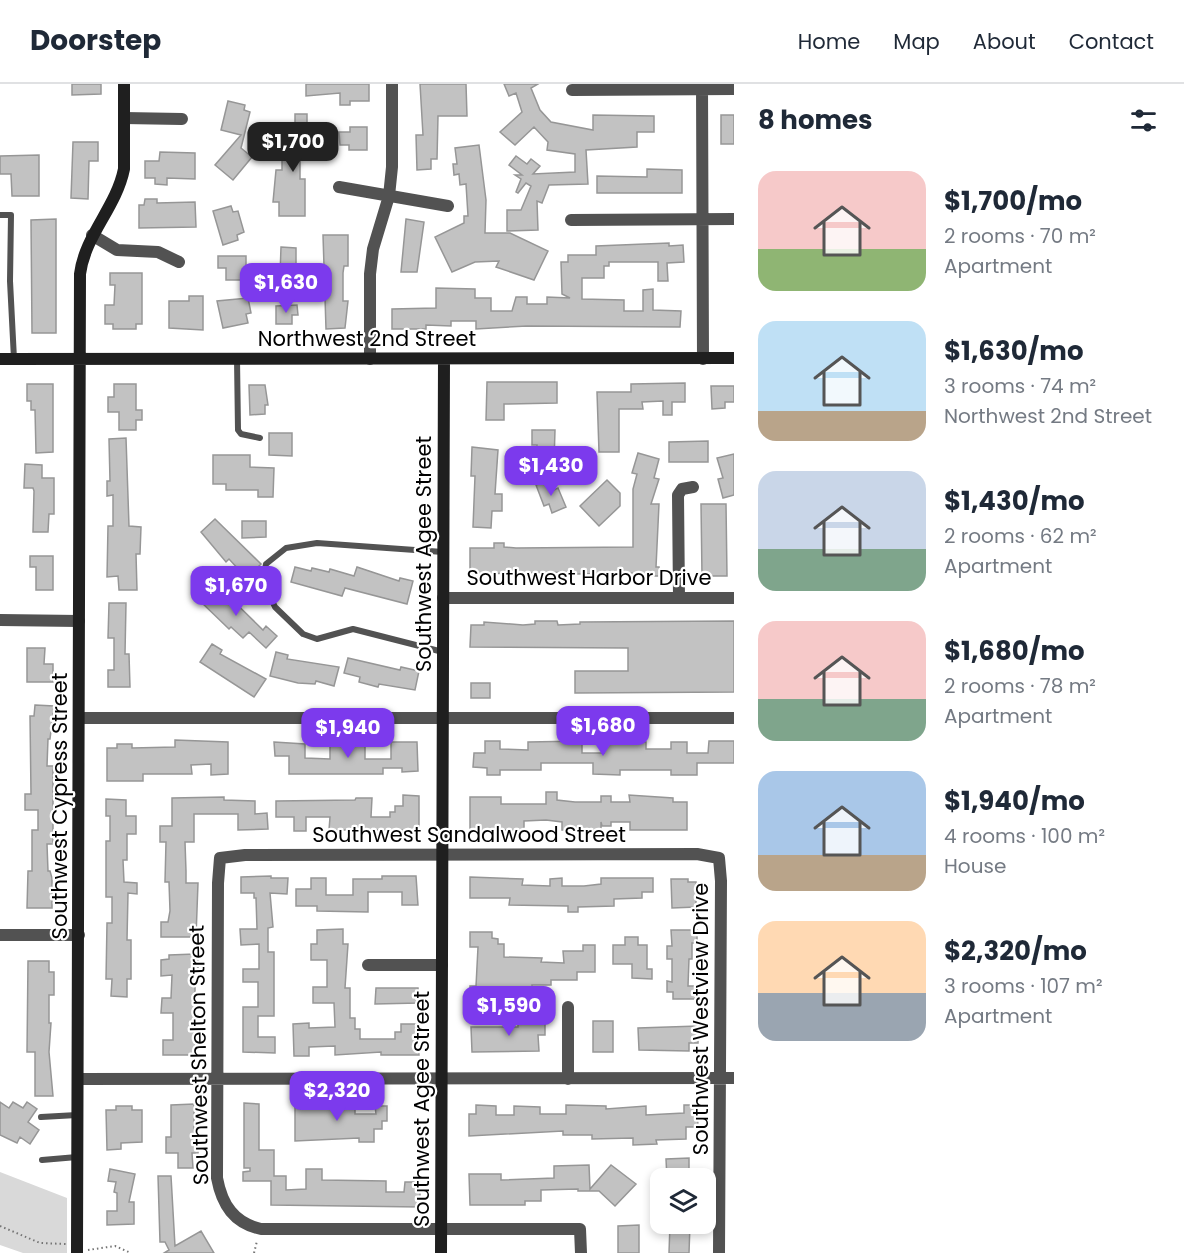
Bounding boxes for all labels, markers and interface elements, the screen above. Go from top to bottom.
text: Doorstep [30,21,161,60]
text: Home [798,27,860,56]
text: Map [893,27,940,56]
text: About [973,27,1036,56]
text: Contact [1069,27,1154,56]
text: 8 homes [758,102,873,138]
icon: filters [1127,104,1160,137]
pin: $1,700 [244,122,342,173]
text: $1,700 [261,127,325,155]
text: $1,700/mo [944,183,1082,219]
icon: home [806,195,878,267]
text: 2 rooms · 70 m² [944,222,1096,250]
text: Apartment [944,252,1052,280]
pin: $1,630 [237,263,335,314]
text: $1,630 [254,268,318,296]
street label: Northwest 2nd Street [258,324,476,353]
text: $1,630/mo [944,333,1083,369]
icon: home [806,345,878,417]
text: 3 rooms · 74 m² [944,372,1096,400]
text: Northwest 2nd Street [944,402,1152,430]
street label: Southwest Agee Street [409,436,438,672]
pin: $1,430 [502,446,600,497]
text: $1,430 [518,451,584,479]
text: $1,430/mo [944,483,1085,519]
icon: home [806,495,878,567]
text: 2 rooms · 62 m² [944,522,1097,550]
text: Apartment [944,552,1052,580]
street label: Southwest Harbor Drive [466,563,712,592]
pin: $1,670 [187,566,285,617]
text: $1,670 [205,571,267,599]
text: $1,680/mo [944,633,1085,669]
icon: home [806,645,878,717]
text: 2 rooms · 78 m² [944,672,1096,700]
street label: Southwest Cypress Street [45,673,74,939]
text: Apartment [944,702,1052,730]
pin: $1,680 [554,706,652,757]
pin: $1,940 [299,708,397,759]
text: $1,680 [570,711,636,739]
text: $1,940 [315,713,381,741]
text: $1,940/mo [944,783,1085,819]
icon: home [806,795,878,867]
street label: Southwest Sandalwood Street [312,820,626,849]
text: 4 rooms · 100 m² [944,822,1105,850]
text: House [944,852,1006,880]
street label: Southwest Westview Drive [686,883,715,1155]
street label: Southwest Shelton Street [182,925,215,1185]
text: $2,320/mo [944,933,1087,969]
icon: home [806,945,878,1017]
text: 3 rooms · 107 m² [944,972,1103,1000]
pin: $1,590 [460,986,558,1037]
street label: Southwest Agee Street [407,991,436,1227]
text: $1,590 [477,991,541,1019]
text: Apartment [944,1002,1052,1030]
pin: $2,320 [288,1071,386,1122]
text: $2,320 [304,1076,370,1104]
map controls [650,1168,716,1234]
button: layers [650,1168,716,1234]

